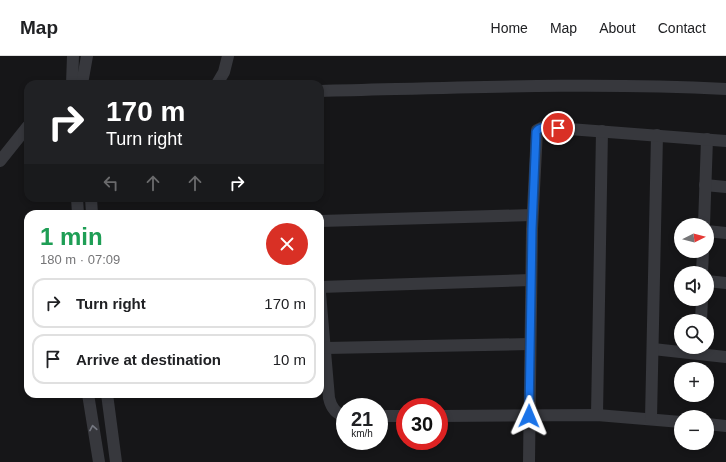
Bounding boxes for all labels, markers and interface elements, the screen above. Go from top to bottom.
text: Map [20,17,58,38]
text: Home [491,20,528,36]
text: Map [550,20,577,36]
text: About [599,20,636,36]
text: Contact [658,20,706,36]
icon: right [40,96,92,148]
text: 170 m [106,96,185,127]
pin [541,111,575,145]
icon: arrive [547,117,569,139]
text: Turn right [106,129,182,149]
icon: left [100,172,122,194]
icon: ahead [142,172,164,194]
icon: ahead [184,172,206,194]
icon: right [226,172,248,194]
north arrow [674,218,714,258]
map controls [674,218,714,450]
text: 1 min [40,223,103,250]
button: close [266,223,308,265]
text: 180 m · 07:09 [40,252,120,267]
button: sound [674,266,714,306]
icon: right [42,292,64,314]
text: Turn right [76,295,146,312]
text: 170 m [264,295,306,312]
button: search [674,314,714,354]
icon: arrive [42,348,64,370]
text: Arrive at destination [76,351,221,368]
text: 10 m [273,351,306,368]
button: + [674,362,714,402]
position arrow [508,395,550,437]
speed limit sign: 30 [396,398,448,450]
text: 21 [351,408,373,430]
button: − [674,410,714,450]
one-way arrow [89,425,97,431]
text: km/h [351,428,373,439]

